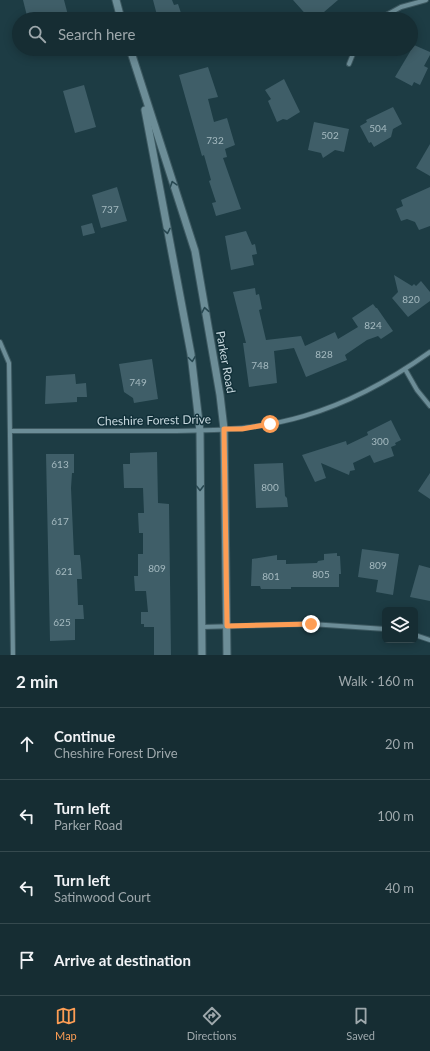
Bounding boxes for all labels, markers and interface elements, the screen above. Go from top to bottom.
search box [12,12,418,56]
icon: search [26,23,48,45]
text: Search here [58,25,135,43]
house number: 504 [369,122,387,134]
house number: 502 [321,129,339,141]
house number: 732 [206,134,224,146]
one-way arrow [169,181,177,188]
house number: 737 [101,203,119,215]
one-way arrow [162,228,171,234]
house number: 820 [402,293,420,305]
one-way arrow [202,306,210,313]
house number: 824 [364,319,382,331]
street label: Parker Road [213,330,239,394]
house number: 828 [315,348,333,360]
one-way arrow [187,356,196,362]
house number: 748 [251,359,269,371]
house number: 749 [129,376,147,388]
street label: Cheshire Forest Drive [97,412,211,428]
route start [261,415,279,433]
house number: 300 [371,435,389,447]
house number: 613 [51,458,69,470]
house number: 800 [261,481,279,493]
one-way arrow [196,485,204,491]
house number: 617 [51,515,69,527]
house number: 809 [369,559,387,571]
house number: 809 [148,562,166,574]
house number: 621 [55,565,73,577]
house number: 805 [312,568,330,580]
house number: 801 [262,570,280,582]
map controls [382,607,418,643]
button: layers [382,607,418,643]
route end [302,615,320,633]
house number: 625 [53,616,71,628]
text: 2 min [16,671,58,692]
text: Walk · 160 m [338,673,414,689]
text: Continue [54,727,115,745]
icon: ahead [16,733,38,755]
text: 20 m [385,736,414,752]
text: Cheshire Forest Drive [54,745,178,761]
text: Turn left [54,799,110,817]
icon: left [16,805,38,827]
text: 100 m [377,808,414,824]
text: Parker Road [54,817,123,833]
text: Turn left [54,871,110,889]
icon: left [16,877,38,899]
text: 40 m [385,880,414,896]
text: Satinwood Court [54,889,151,905]
icon: arrive [16,949,38,971]
text: Arrive at destination [54,951,191,969]
tab: Map [55,1005,77,1042]
tab: Directions [187,1005,236,1042]
tab: Saved [346,1005,375,1042]

